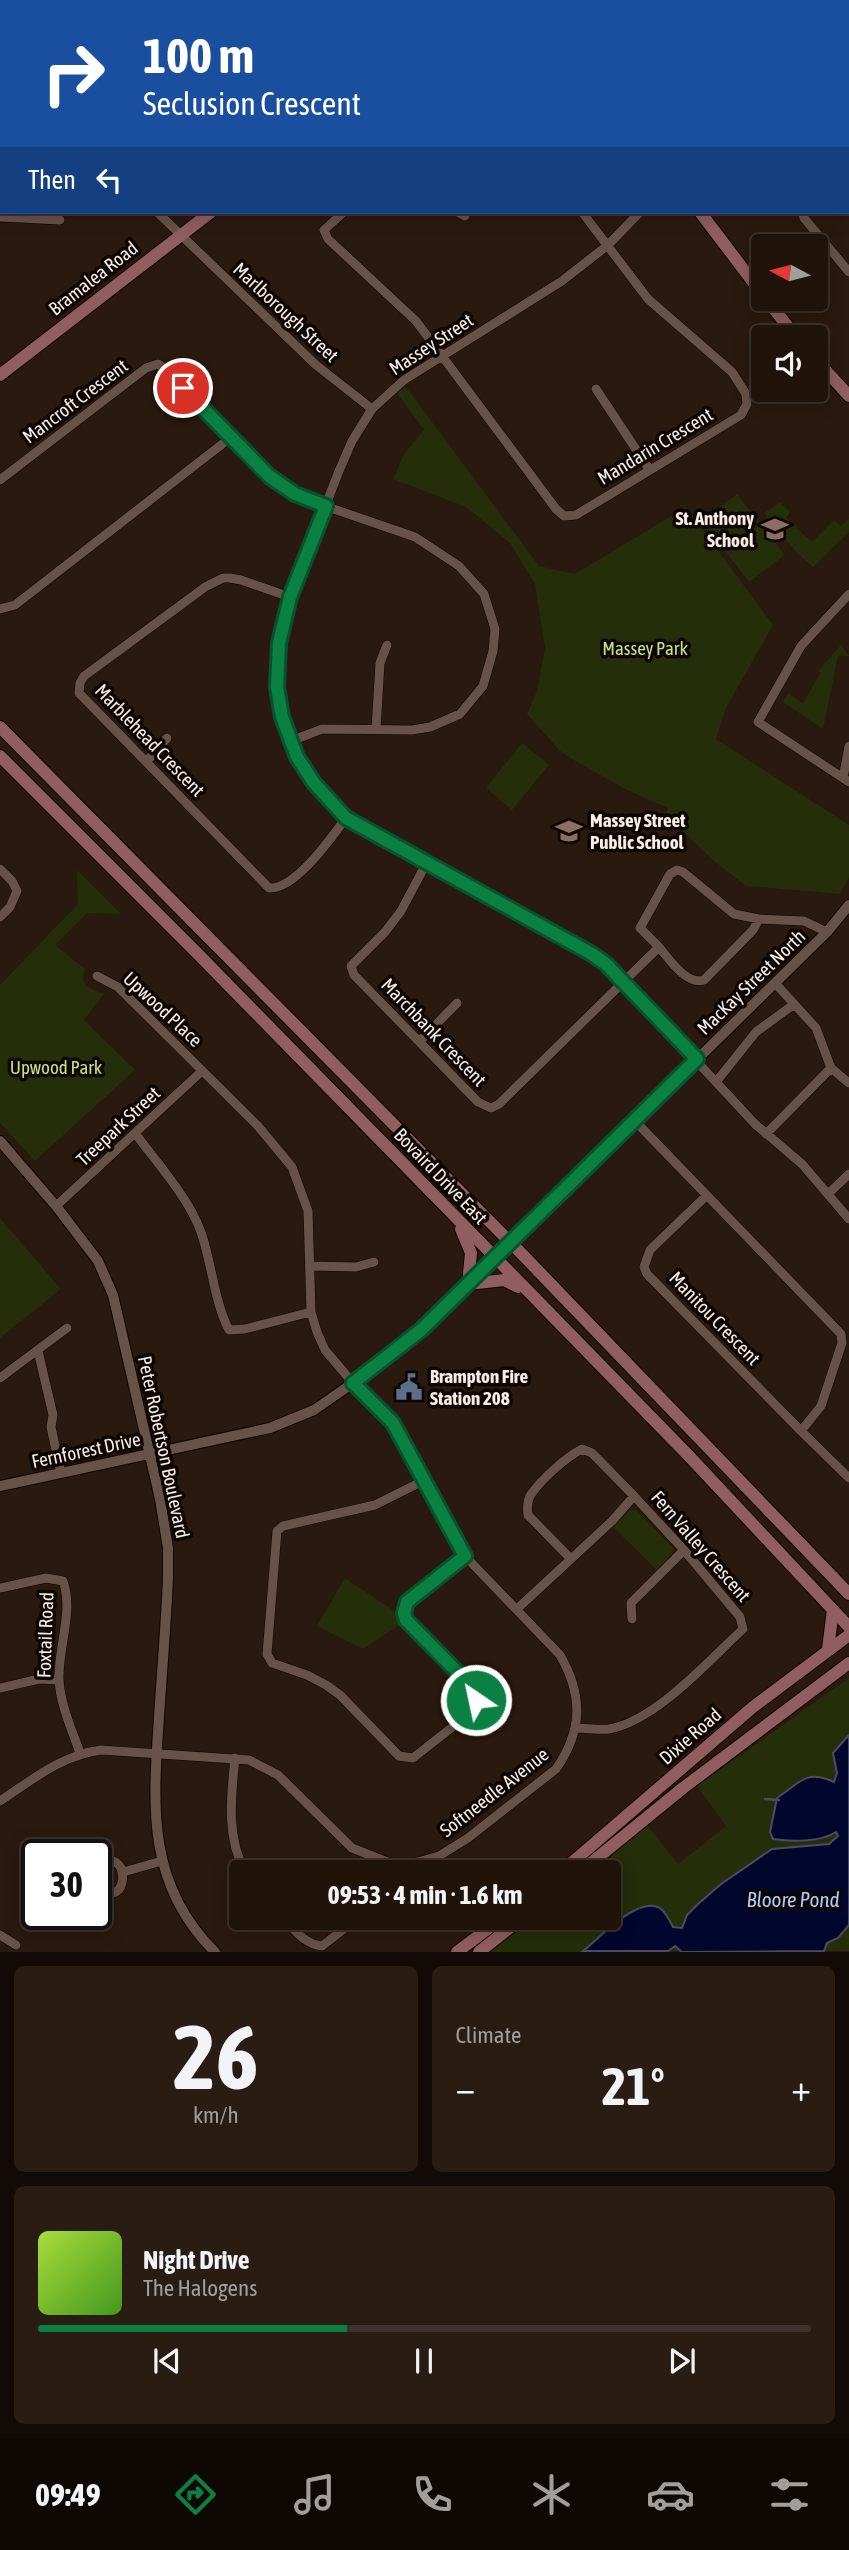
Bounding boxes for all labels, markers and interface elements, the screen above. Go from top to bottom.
text: 100 m [143,27,254,83]
icon: right [28,28,119,119]
text: Seclusion Crescent [143,85,361,122]
icon: left [90,161,128,199]
text: Then [28,165,76,195]
north arrow [751,234,828,312]
map controls [751,234,828,402]
street label: Bramalea Road [44,236,142,320]
street label: Marlborough Street [229,258,343,366]
street label: Massey Street [385,309,477,379]
button: sound [751,325,828,402]
street label: Mancroft Crescent [18,354,132,448]
pin [153,358,213,418]
icon: arrive [164,369,202,407]
street label: Mandarin Crescent [594,403,716,489]
place label: St. Anthony School [675,507,755,551]
school or university icon: St. Anthony School [760,514,790,544]
park label: Massey Park [602,637,688,659]
street label: Marblehead Crescent [91,679,209,801]
place label: Massey Street Public School [590,809,686,853]
school or university icon: Massey Street Public School [554,816,584,846]
street label: MacKay Street North [693,925,809,1039]
street label: Upwood Place [119,967,207,1051]
street label: Marchbank Crescent [377,974,491,1090]
park label: Upwood Park [10,1056,103,1078]
street label: Treepark Street [72,1082,164,1170]
street label: Bovaird Drive East [390,1124,492,1228]
street label: Manitou Crescent [665,1267,765,1369]
street label: Peter Robertson Boulevard [134,1354,194,1540]
place label: Brampton Fire Station 208 [430,1365,528,1409]
public building icon: Brampton Fire Station 208 [394,1372,424,1402]
street label: Fernforest Drive [30,1428,142,1472]
street label: Fern Valley Crescent [647,1486,755,1606]
street label: Foxtail Road [33,1592,57,1678]
position arrow [439,1663,513,1737]
street label: Dixie Road [655,1703,725,1769]
street label: Softneedle Avenue [435,1743,553,1841]
speed limit sign: 30 [21,1839,112,1930]
text: 09:53 · 4 min · 1.6 km [328,1880,522,1910]
water label: Bloore Pond [746,1887,840,1911]
text: 26 [173,2004,259,2108]
text: Climate [456,2022,521,2048]
text: 21° [602,2056,665,2116]
text: − [456,2066,475,2109]
text: + [791,2066,811,2109]
text: km/h [193,2102,239,2128]
text: Night Drive [143,2245,250,2275]
text: The Halogens [143,2275,257,2301]
icon: previous [148,2342,186,2380]
icon: pause [405,2342,443,2380]
icon: next [663,2342,701,2380]
icon: directions [171,2470,220,2519]
icon: music [290,2470,339,2519]
icon: phone [408,2470,457,2519]
icon: climate [527,2470,576,2519]
icon: car [646,2470,695,2519]
icon: filters [765,2470,814,2519]
text: 09:49 [35,2476,101,2513]

